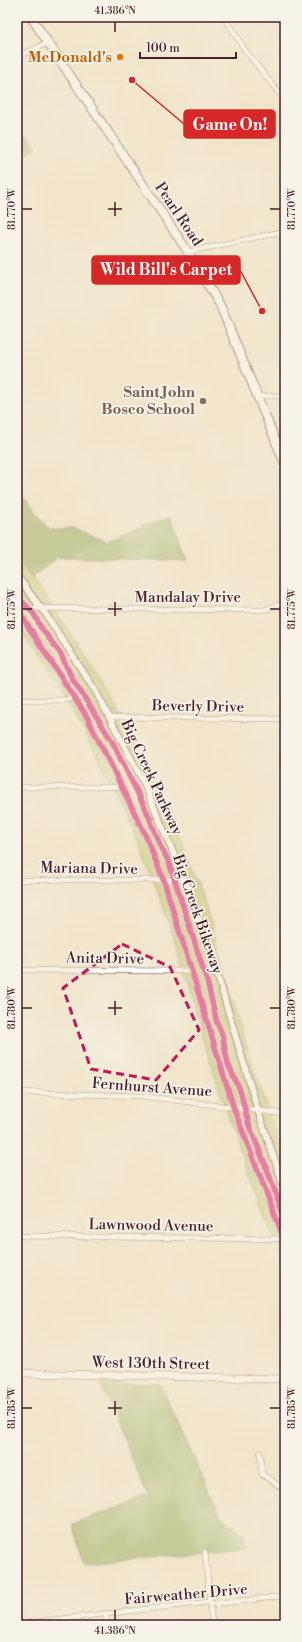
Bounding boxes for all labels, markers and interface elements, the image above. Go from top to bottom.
text: 41.386°N [94,5,136,17]
scale bar [140,34,236,60]
text: 100 m [146,41,180,56]
place label: McDonald's [28,48,112,67]
marker: McDonald's [115,52,125,62]
callout: Game On! [184,110,275,138]
text: Game On! [193,115,267,135]
street label: Pearl Road [150,179,207,250]
text: 81.770°W [6,187,18,230]
text: 81.770°W [286,187,298,230]
callout: Wild Bill's Carpet [92,256,240,284]
text: Wild Bill's Carpet [99,260,233,280]
place label: Saint John Bosco School [101,383,196,419]
marker: Saint John Bosco School [198,396,208,406]
text: 81.775°W [6,588,18,629]
street label: Mandalay Drive [135,588,241,607]
text: 81.775°W [286,588,298,629]
street label: Beverly Drive [151,696,244,717]
street label: Big Creek Parkway [116,715,187,839]
street label: Big Creek Bikeway [168,851,227,977]
street label: Mariana Drive [40,858,138,879]
street label: Anita Drive [65,948,144,969]
text: 81.780°W [6,986,18,1029]
text: 81.780°W [286,986,298,1029]
street label: Fernhurst Avenue [91,1074,213,1101]
street label: Lawnwood Avenue [88,1215,214,1236]
street label: West 130th Street [91,1353,211,1374]
text: 81.785°W [6,1386,18,1429]
text: 81.785°W [286,1386,298,1429]
street label: Fairweather Drive [124,1580,248,1609]
text: 41.386°N [94,1625,136,1637]

